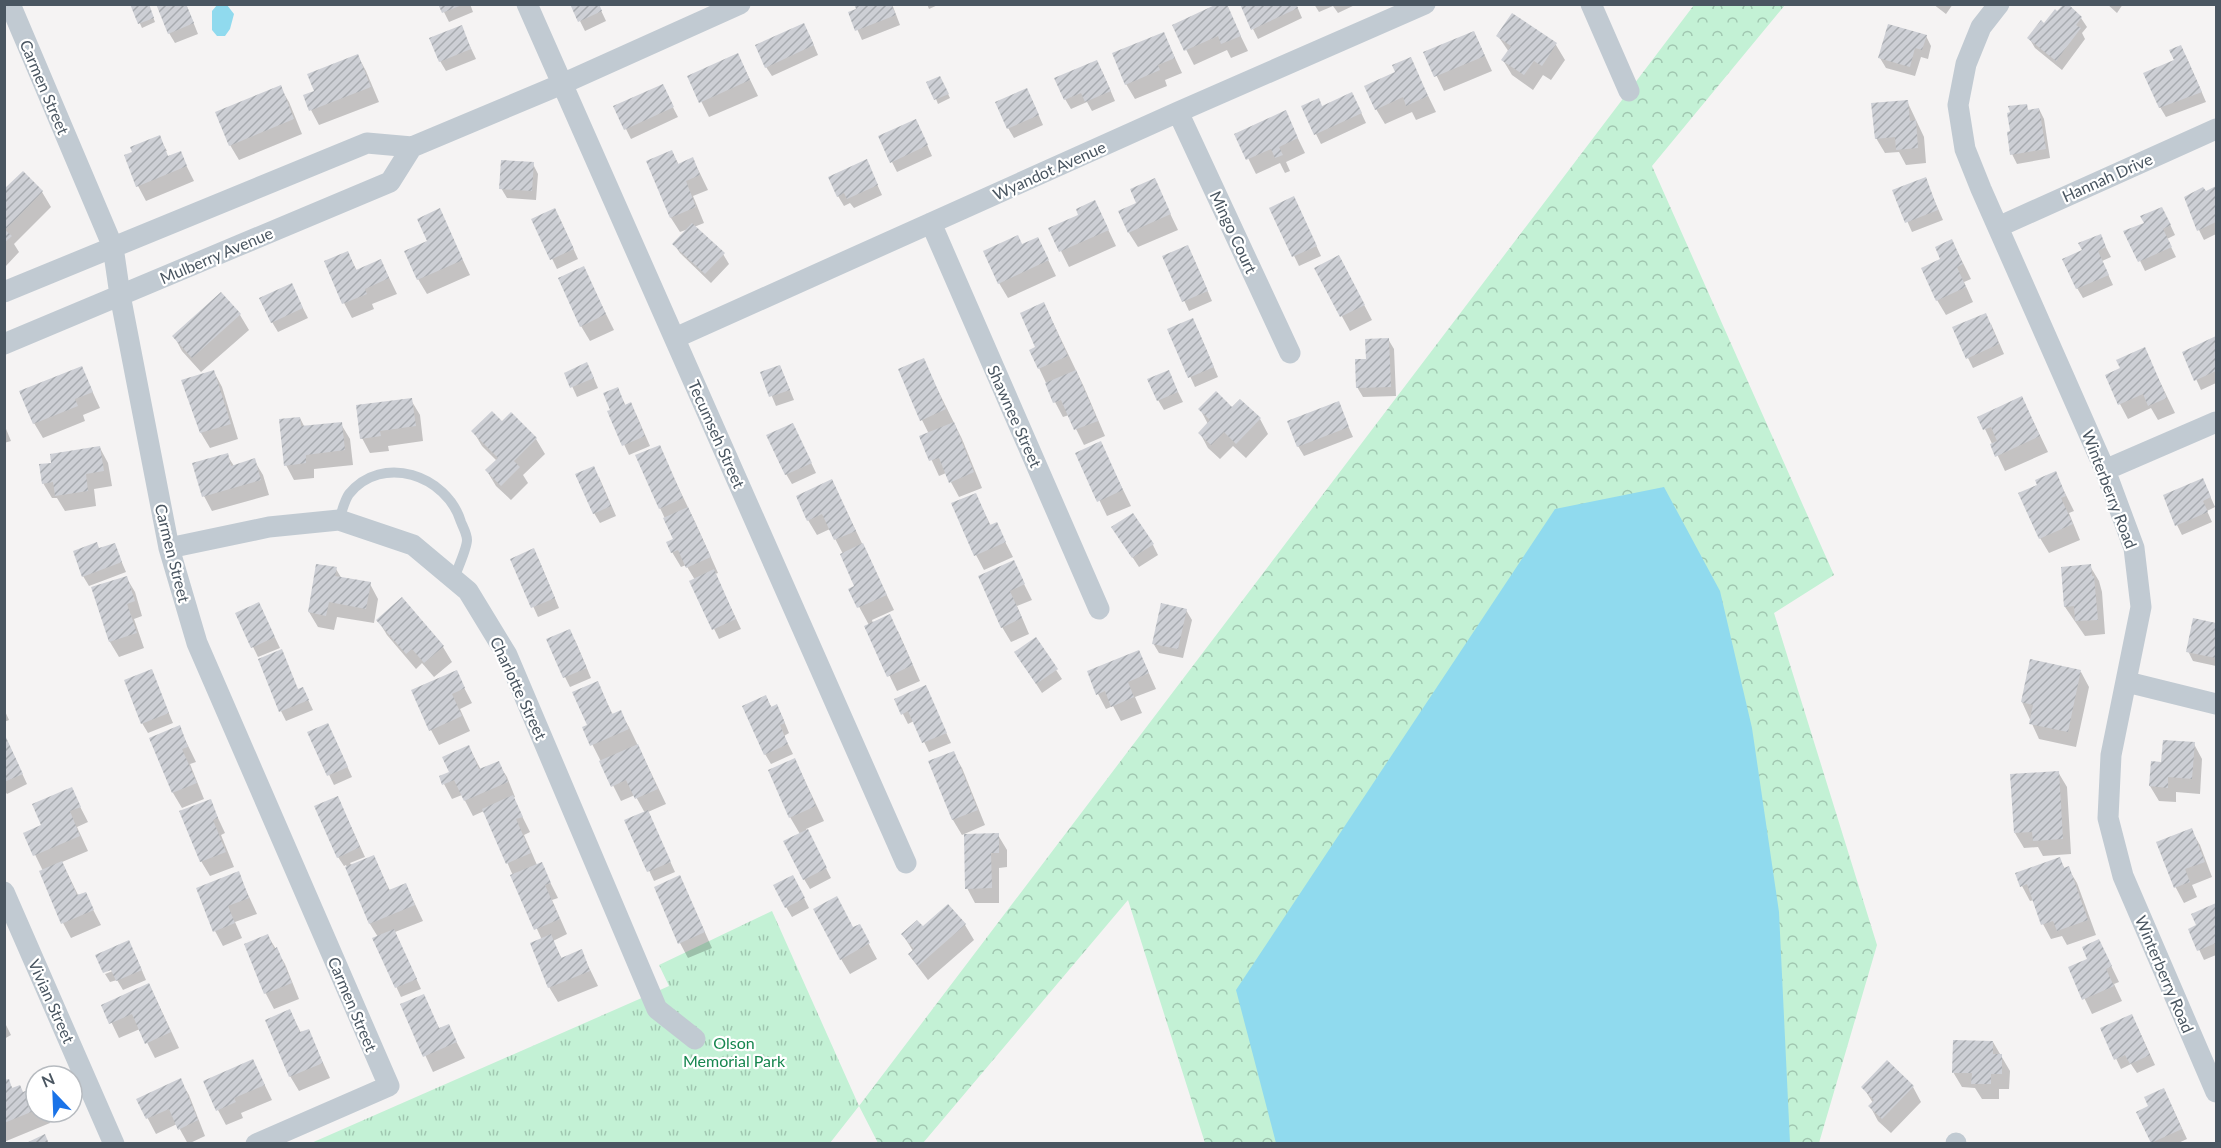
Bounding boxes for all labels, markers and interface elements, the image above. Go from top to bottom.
street label: Carmen Street [16,37,74,138]
street label: Wyandot Avenue [990,137,1108,203]
street label: Hannah Drive [2059,149,2155,205]
street label: Mingo Court [1207,188,1262,277]
street label: Mulberry Avenue [157,223,275,287]
street label: Shawnee Street [984,362,1046,470]
street label: Tecumseh Street [685,377,749,491]
street label: Winterberry Road [2079,427,2141,551]
street label: Carmen Street [152,502,195,605]
street label: Charlotte Street [487,633,551,743]
street label: Winterberry Road [2132,912,2198,1036]
street label: Carmen Street [324,954,382,1055]
street label: Vivian Street [25,956,79,1046]
park label: Olson Memorial Park [683,1033,786,1070]
north arrow [24,1064,84,1124]
text: N [39,1069,57,1091]

